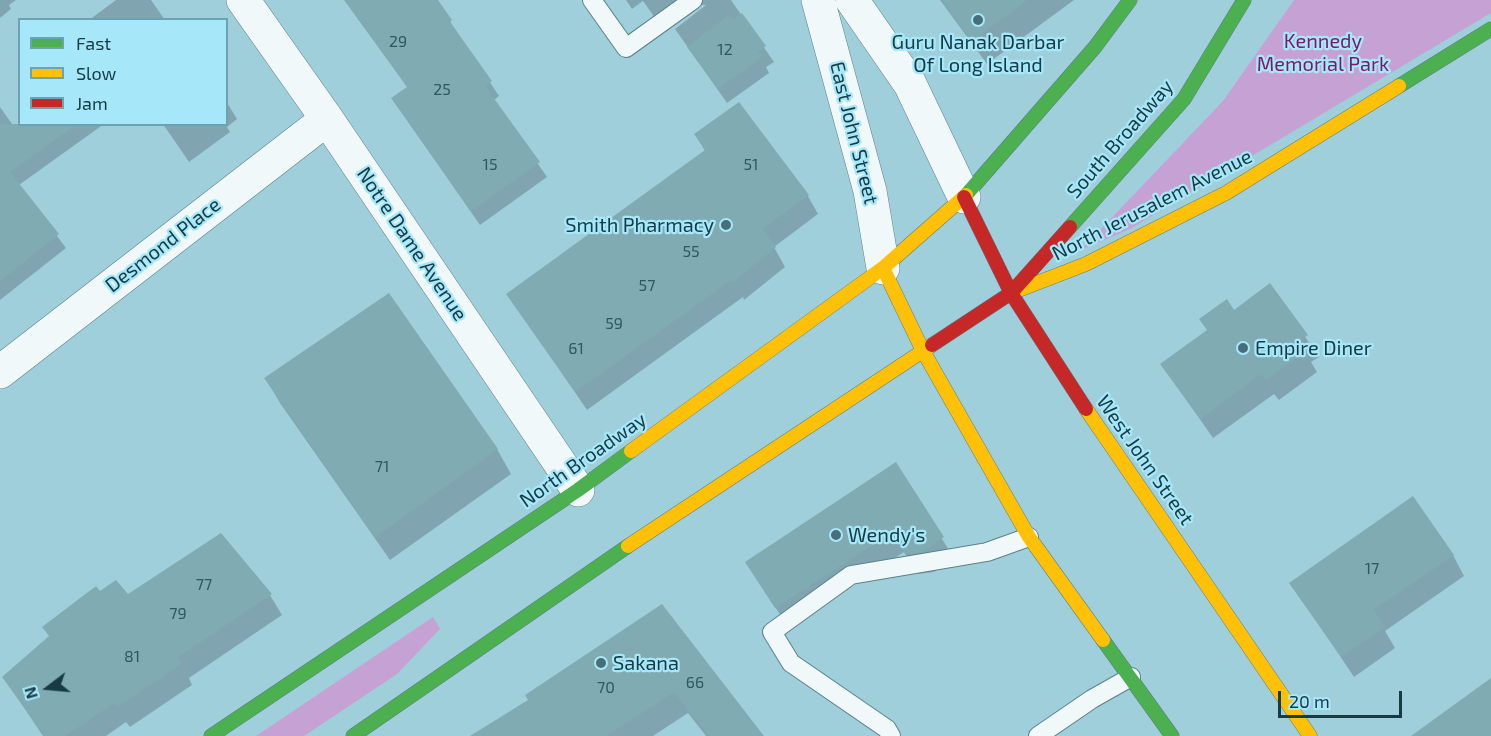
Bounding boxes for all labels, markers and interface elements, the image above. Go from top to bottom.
marker: Guru Nanak Darbar Of Long Island [971,13,985,27]
legend [18,18,228,126]
park label: Kennedy Memorial Park [1257,29,1389,76]
place label: Guru Nanak Darbar Of Long Island [892,30,1064,77]
text: Fast [76,32,111,54]
house number: 29 [389,32,407,52]
house number: 12 [717,40,733,60]
street label: East John Street [825,59,883,207]
text: Slow [76,62,116,84]
street label: South Broadway [1062,75,1178,203]
house number: 25 [433,80,451,100]
text: Jam [76,92,108,114]
street label: North Jerusalem Avenue [1048,144,1256,266]
house number: 15 [483,155,497,175]
house number: 51 [744,155,758,175]
street label: Notre Dame Avenue [352,163,472,325]
street label: Desmond Place [101,193,225,297]
place label: Smith Pharmacy [565,213,714,237]
marker: Smith Pharmacy [719,218,733,232]
house number: 55 [682,242,700,262]
house number: 57 [639,276,655,296]
house number: 59 [605,314,623,334]
place label: Empire Diner [1255,336,1372,360]
house number: 61 [568,339,584,359]
marker: Empire Diner [1236,341,1250,355]
street label: West John Street [1091,390,1199,530]
street label: North Broadway [515,407,651,513]
house number: 71 [375,457,389,477]
place label: Wendy's [848,523,925,547]
marker: Wendy's [829,528,843,542]
house number: 17 [1365,559,1379,579]
house number: 77 [196,575,212,595]
house number: 79 [169,604,187,624]
house number: 81 [124,647,140,667]
place label: Sakana [613,651,679,675]
marker: Sakana [594,656,608,670]
north arrow [18,658,78,718]
house number: 66 [686,673,704,693]
house number: 70 [597,678,615,698]
scale bar [1281,679,1406,717]
text: N [19,685,41,701]
text: 20 m [1289,690,1330,712]

